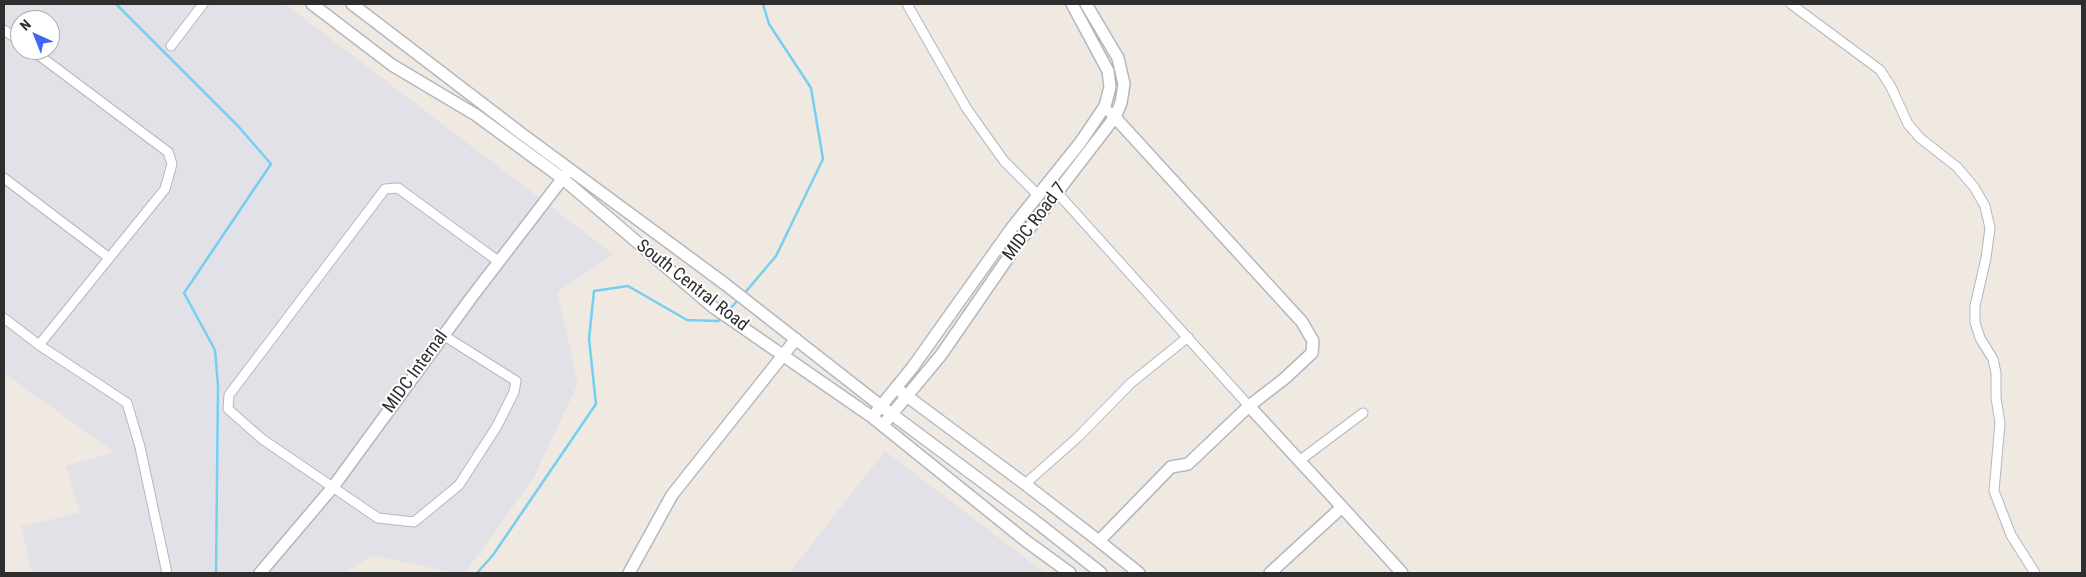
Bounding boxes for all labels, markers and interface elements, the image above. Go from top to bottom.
north arrow [10,10,60,60]
text: N [17,16,34,34]
street label: MIDC Road 7 [999,179,1071,265]
street label: South Central Road [632,236,752,336]
street label: MIDC Internal [379,327,453,417]

